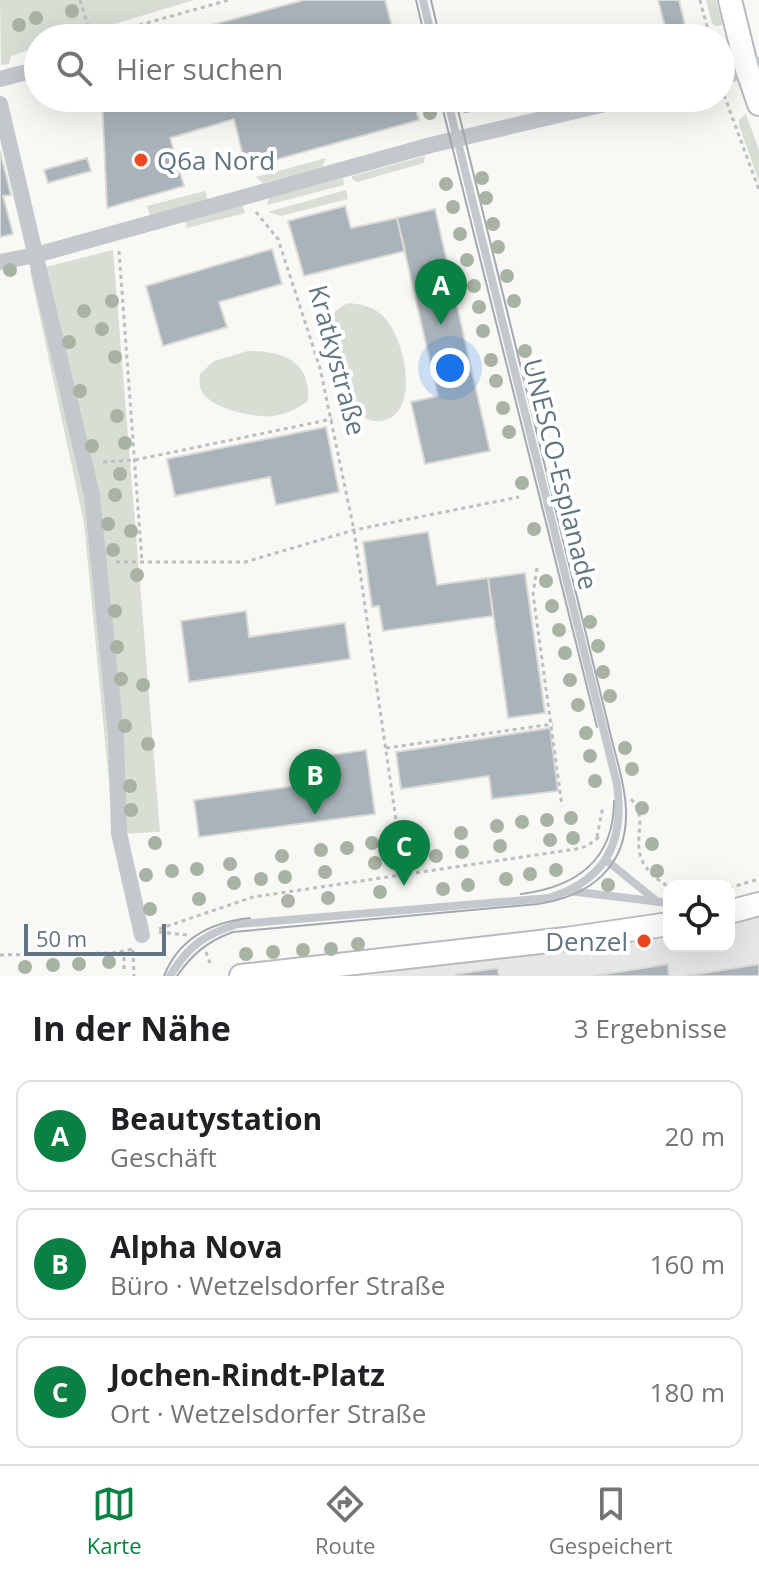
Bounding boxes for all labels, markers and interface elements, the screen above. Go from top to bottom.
search box [24,24,735,112]
icon: search [52,46,96,90]
text: Hier suchen [116,48,283,89]
place label: Q6a Nord [157,142,275,178]
marker: Q6a Nord [132,151,150,169]
pin: A [415,259,467,325]
street label: Kratkystraße [301,281,375,439]
your location [430,348,470,388]
street label: UNESCO-Esplanade [515,355,607,593]
pin: B [289,749,341,815]
pin: C [378,820,430,886]
map controls [663,880,735,952]
button: locate [663,880,735,952]
scale bar [24,920,166,956]
text: 50 m [36,923,87,953]
place label: Denzel [545,923,628,959]
marker: Denzel [635,932,653,950]
text: In der Nähe [32,1005,231,1051]
text: 3 Ergebnisse [574,1010,727,1046]
text: Beautystation [110,1098,322,1139]
text: A [51,1118,69,1154]
text: 20 m [664,1118,725,1154]
text: Geschäft [110,1139,217,1175]
text: Alpha Nova [110,1226,283,1267]
text: B [51,1246,69,1282]
text: 160 m [650,1246,725,1282]
text: Büro · Wetzelsdorfer Straße [110,1267,445,1303]
text: Jochen-Rindt-Platz [110,1354,385,1395]
text: C [52,1374,68,1410]
text: 180 m [650,1374,725,1410]
text: Ort · Wetzelsdorfer Straße [110,1395,426,1431]
tab: Karte [87,1482,142,1560]
tab: Route [315,1482,375,1560]
tab: Gespeichert [549,1482,672,1560]

